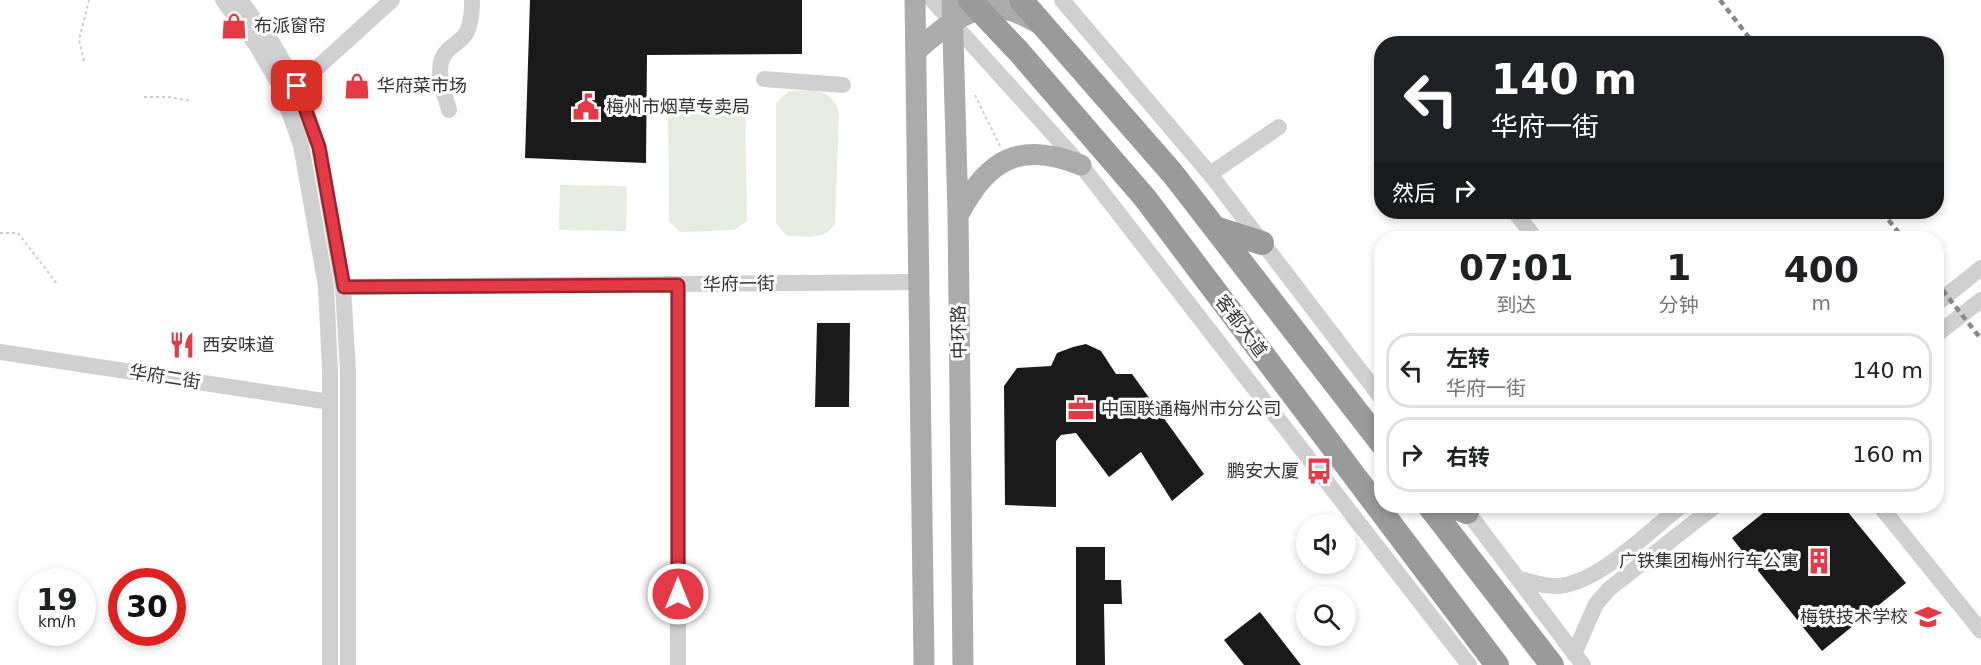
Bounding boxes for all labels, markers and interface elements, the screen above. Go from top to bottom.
shop icon: 布派窗帘 [219,11,249,41]
place label: 布派窗帘 [254,15,326,36]
text: 140 m [1491,55,1637,104]
pin [271,60,322,111]
icon: left [1392,60,1470,138]
icon: arrive [280,69,313,102]
shop icon: 华府菜市场 [342,71,372,101]
place label: 华府菜市场 [377,75,467,96]
public building icon: 梅州市烟草专卖局 [571,92,601,122]
place label: 梅州市烟草专卖局 [606,96,750,117]
text: 华府一街 [1491,111,1599,142]
icon: right [1448,174,1481,207]
text: 然后 [1392,181,1436,206]
text: 07:01 [1459,247,1574,288]
text: 1 [1666,247,1691,288]
text: 400 [1784,249,1859,290]
street label: 华府一街 [703,272,775,295]
street label: 客都大道 [1211,291,1271,361]
text: m [1812,291,1831,315]
text: 到达 [1496,293,1536,317]
text: 分钟 [1659,293,1699,317]
street label: 中环路 [948,305,969,359]
restaurant icon: 西安味道 [167,330,197,360]
place label: 西安味道 [202,334,274,355]
text: 左转 [1446,346,1490,371]
icon: left [1395,354,1428,387]
text: 140 m [1853,358,1923,383]
street label: 华府二街 [128,361,202,393]
text: 华府一街 [1446,376,1526,400]
office icon: 中国联通梅州市分公司 [1066,394,1096,424]
place label: 中国联通梅州市分公司 [1101,398,1281,419]
icon: right [1395,438,1428,471]
text: 160 m [1853,442,1923,467]
text: 右转 [1446,445,1490,470]
bus stop icon: 鹏安大厦 [1304,456,1334,486]
place label: 鹏安大厦 [1227,460,1299,481]
map controls [1296,514,1356,646]
button: sound [1296,514,1356,574]
building icon: 广铁集团梅州行车公寓 [1804,546,1834,576]
place label: 广铁集团梅州行车公寓 [1619,550,1799,571]
position arrow [646,562,710,626]
speed limit sign: 30 [108,568,186,646]
text: 19 [36,582,78,617]
button: search [1296,586,1356,646]
school or university icon: 梅铁技术学校 [1913,602,1943,632]
place label: 梅铁技术学校 [1800,606,1908,627]
text: km/h [38,613,76,631]

